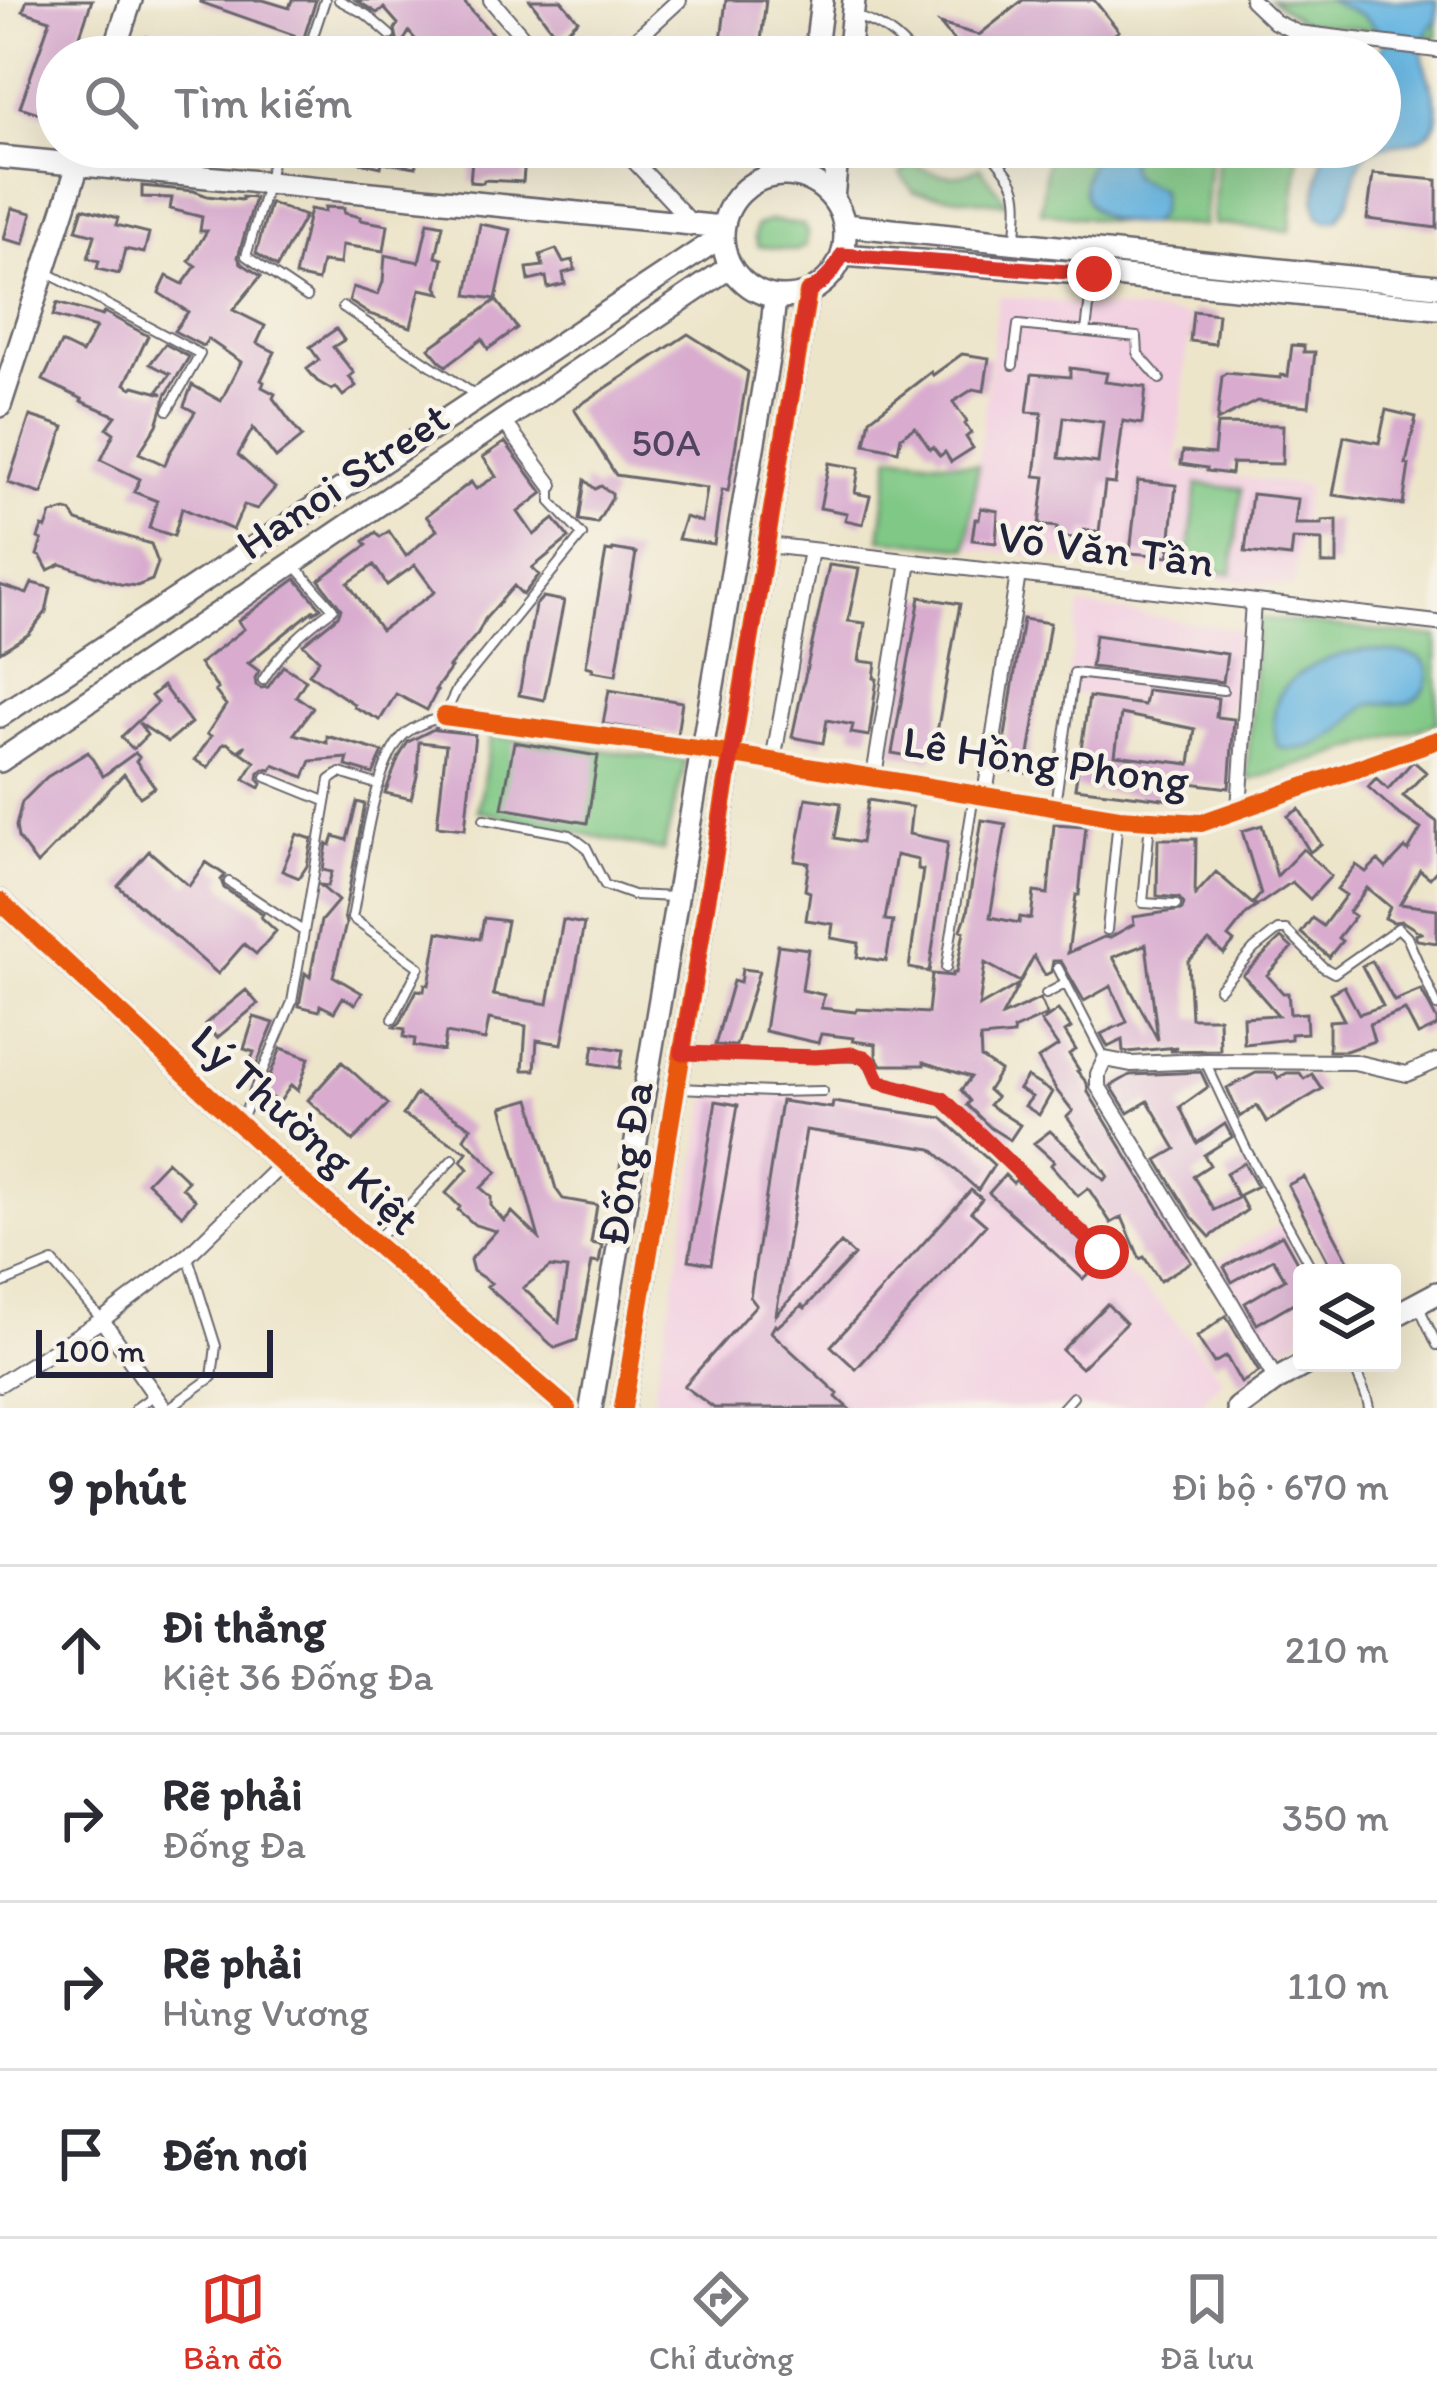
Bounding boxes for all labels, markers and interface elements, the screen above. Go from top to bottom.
search box [36,36,1401,168]
icon: search [78,69,144,135]
text: Tìm kiếm [174,75,353,129]
route end [1067,247,1121,301]
street label: Hanoi Street [226,389,458,571]
house number: 50A [631,419,701,466]
street label: Võ Văn Tần [995,508,1217,588]
street label: Lê Hồng Phong [900,713,1192,807]
street label: Lý Thường Kiệt [180,1012,432,1246]
street label: Đống Đa [584,1077,664,1249]
route start [1075,1225,1129,1279]
map controls [1293,1264,1401,1372]
button: layers [1293,1264,1401,1372]
scale bar [36,1324,273,1377]
text: 100 m [54,1331,145,1370]
text: 9 phút [48,1456,187,1517]
text: Đi bộ · 670 m [1171,1463,1389,1510]
text: Đi thẳng [162,1599,326,1653]
icon: ahead [48,1617,114,1683]
text: 210 m [1285,1626,1389,1673]
text: Kiệt 36 Đống Đa [162,1653,434,1700]
text: Rẽ phải [162,1767,303,1821]
icon: right [48,1785,114,1851]
text: 350 m [1282,1794,1389,1841]
text: Đống Đa [162,1821,306,1868]
text: Rẽ phải [162,1935,303,1989]
icon: right [48,1953,114,2019]
text: 110 m [1287,1962,1389,2009]
text: Hùng Vương [162,1989,369,2036]
icon: arrive [48,2121,114,2187]
text: Đến nơi [162,2127,308,2181]
tab: Bản đồ [183,2266,283,2377]
tab: Chỉ đường [649,2266,794,2377]
tab: Đã lưu [1160,2266,1254,2377]

